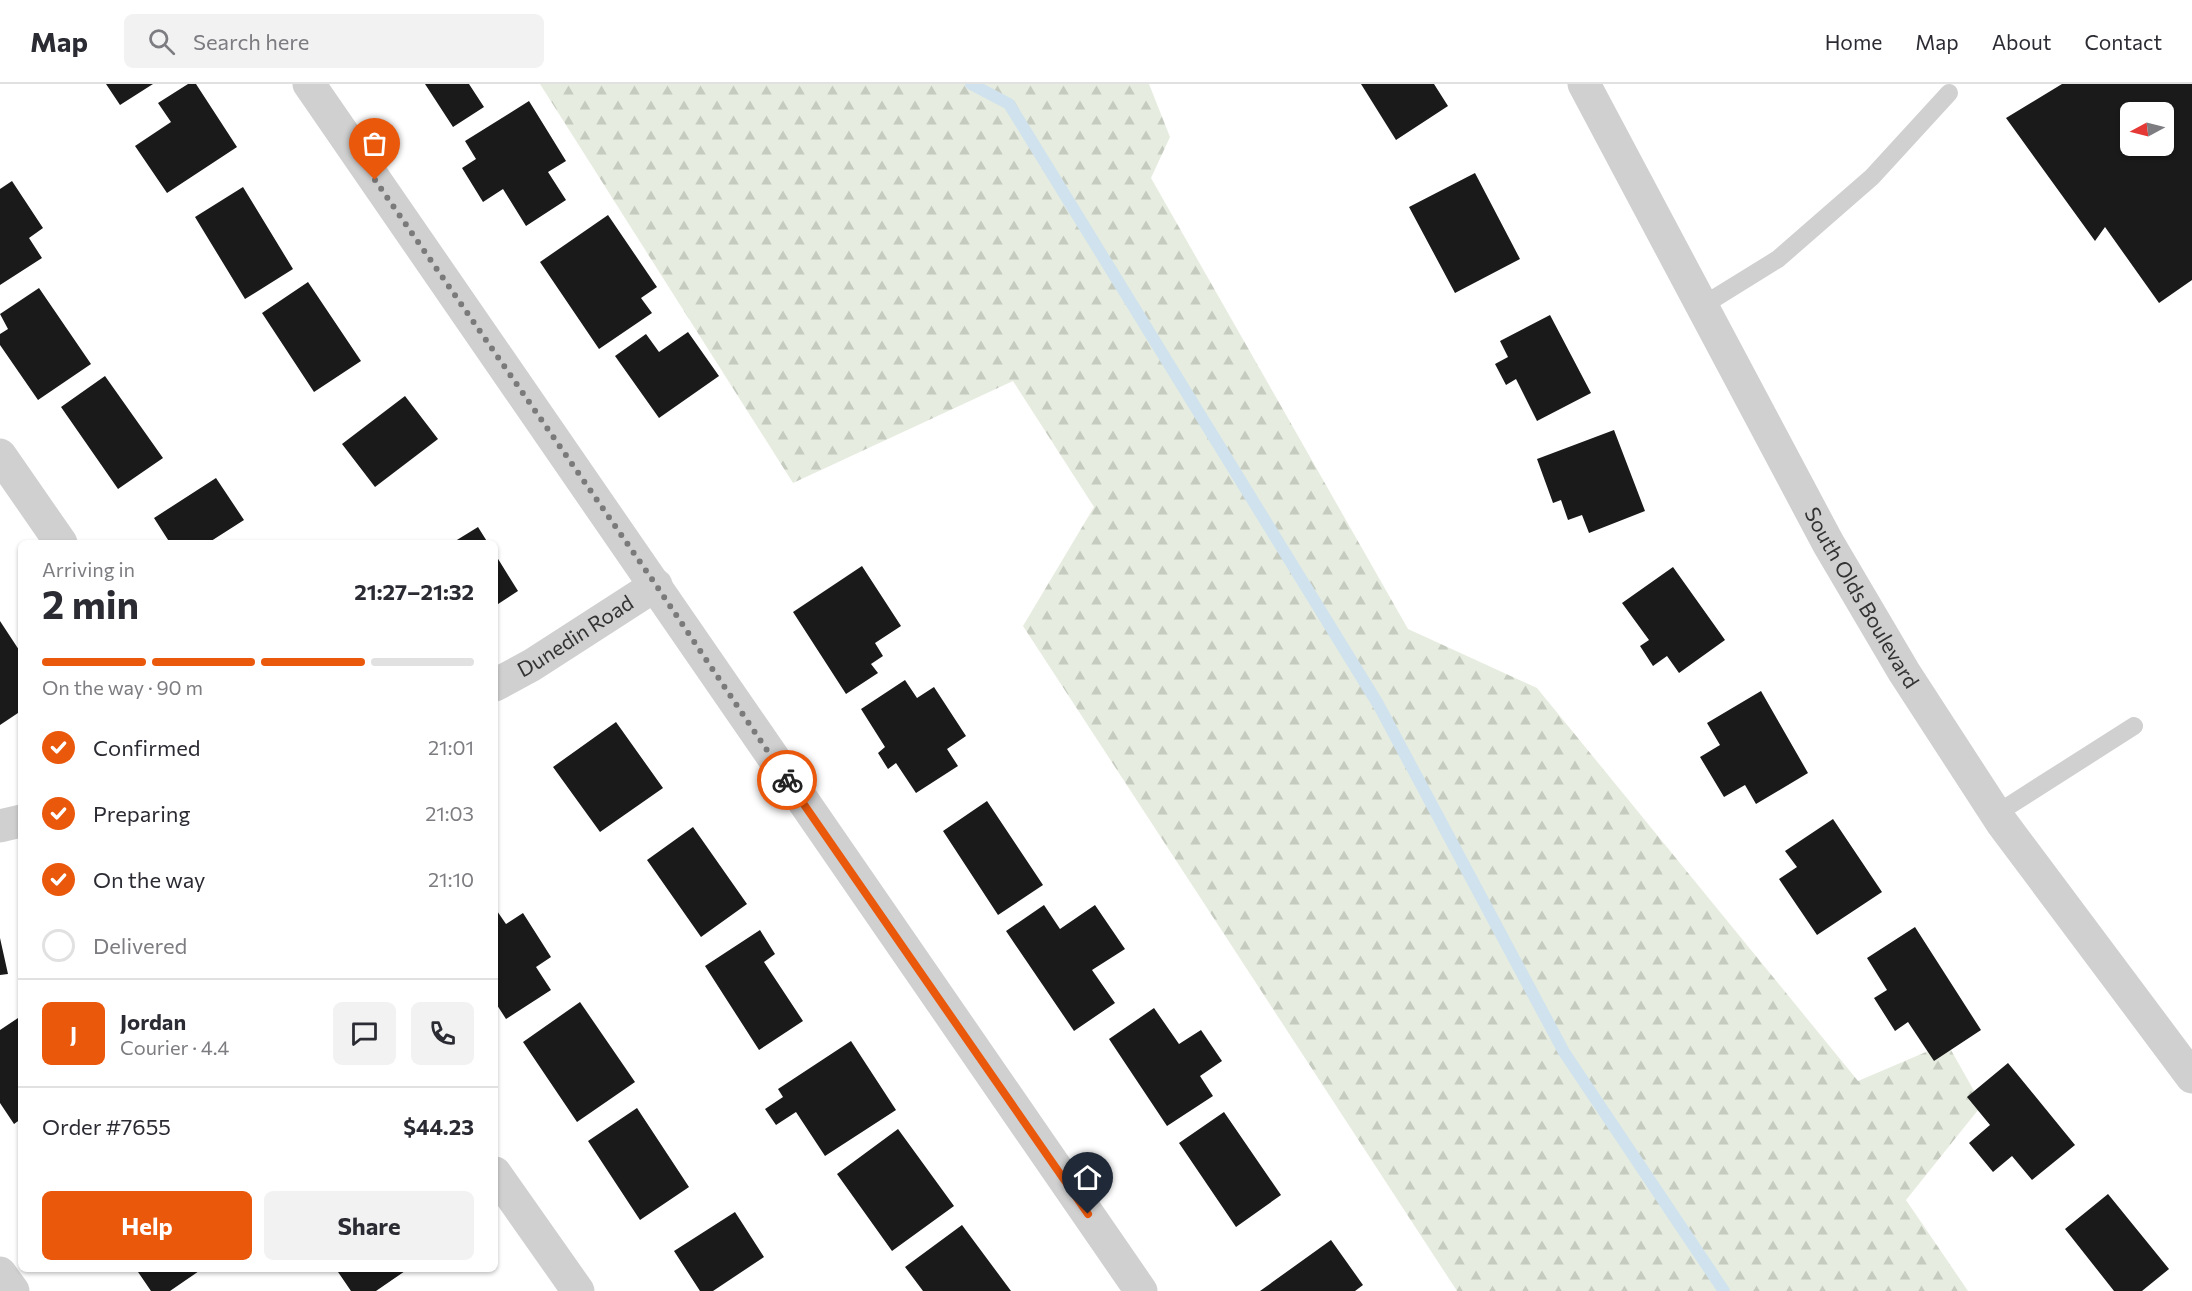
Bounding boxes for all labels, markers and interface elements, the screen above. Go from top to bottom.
search box [124,14,544,68]
text: Map [30,24,88,58]
icon: search [145,25,178,58]
text: Search here [193,28,309,55]
text: Home [1825,29,1882,54]
text: Map [1915,29,1959,54]
text: About [1992,29,2051,54]
text: Contact [2084,29,2162,54]
north arrow [2120,102,2174,156]
map controls [2120,102,2174,156]
pin [349,118,400,180]
icon: bag [358,127,391,160]
street label: South Olds Boulevard [1800,502,1925,692]
text: Arriving in [42,557,135,581]
text: 21:27–21:32 [354,578,474,605]
text: 2 min [42,579,139,627]
street label: Dunedin Road [513,589,638,682]
text: On the way · 90 m [42,675,203,699]
icon: check [42,731,75,764]
text: Confirmed [93,734,200,761]
text: 21:01 [428,735,474,759]
courier [757,750,817,810]
icon: bike [771,764,804,797]
icon: check [42,797,75,830]
text: Preparing [93,800,190,827]
text: 21:03 [425,801,474,825]
icon: check [42,863,75,896]
text: On the way [93,866,205,893]
text: 21:10 [428,867,474,891]
text: Delivered [93,932,187,959]
button: chat [333,1002,396,1065]
button: phone [411,1002,474,1065]
text: Jordan [120,1008,186,1035]
text: J [70,1020,77,1047]
text: Courier · 4.4 [120,1035,229,1059]
text: Order #7655 [42,1113,171,1140]
text: $44.23 [403,1113,474,1140]
pin [1062,1152,1113,1214]
icon: home [1071,1161,1104,1194]
button: Help [42,1191,252,1260]
button: Share [264,1191,474,1260]

